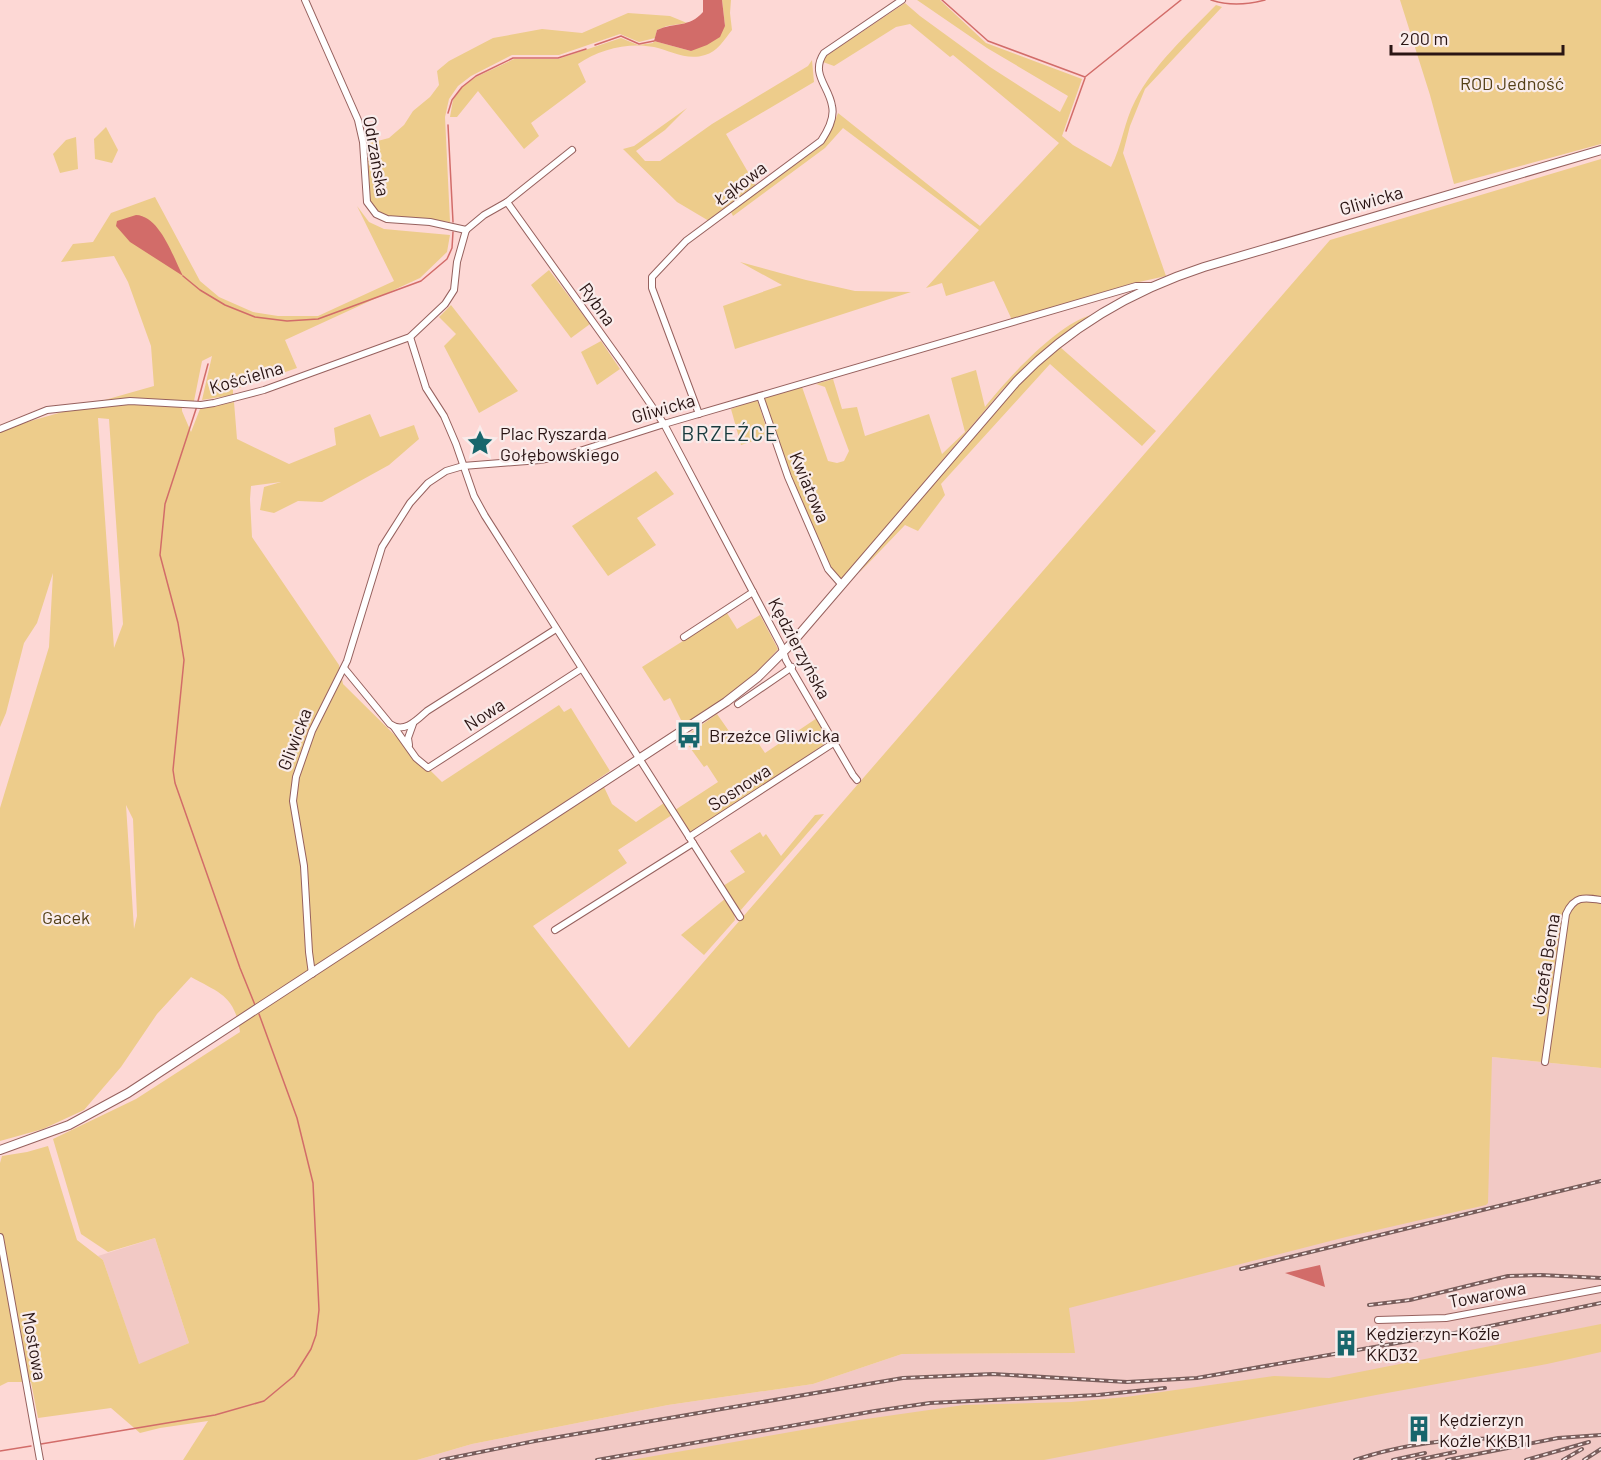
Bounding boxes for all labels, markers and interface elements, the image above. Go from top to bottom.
scale bar [1391,18,1564,56]
text: 200 m [1400,27,1448,49]
park label: ROD Jedność [1460,72,1564,94]
street label: Odrzańska [359,114,395,198]
street label: Łąkowa [709,156,771,210]
street label: Gliwicka [1337,181,1405,219]
street label: Rybna [575,278,621,330]
street label: Kościelna [207,356,285,398]
street label: Gliwicka [629,389,697,427]
district label: BRZEŹCE [681,420,779,445]
place label: Plac Ryszarda Gołębowskiego [500,422,619,465]
place icon: Plac Ryszarda Gołębowskiego [465,428,495,458]
street label: Kwiatowa [785,448,835,526]
street label: Kędzierzyńska [764,594,836,702]
street label: Nowa [460,693,508,735]
street label: Gliwicka [272,705,316,773]
bus stop icon: Brzeźce Gliwicka [674,720,704,750]
place label: Brzeźce Gliwicka [709,724,840,746]
street label: Sosnowa [704,759,774,815]
park label: Gacek [42,906,90,928]
street label: Józefa Bema [1526,912,1564,1016]
street label: Towarowa [1446,1276,1528,1312]
street label: Mostowa [18,1310,52,1382]
place label: Kędzierzyn-Koźle KKD32 [1366,1322,1500,1365]
building icon: Kędzierzyn-Koźle KKD32 [1331,1328,1361,1358]
place label: Kędzierzyn Koźle KKB11 [1439,1408,1531,1451]
building icon: Kędzierzyn Koźle KKB11 [1404,1414,1434,1444]

